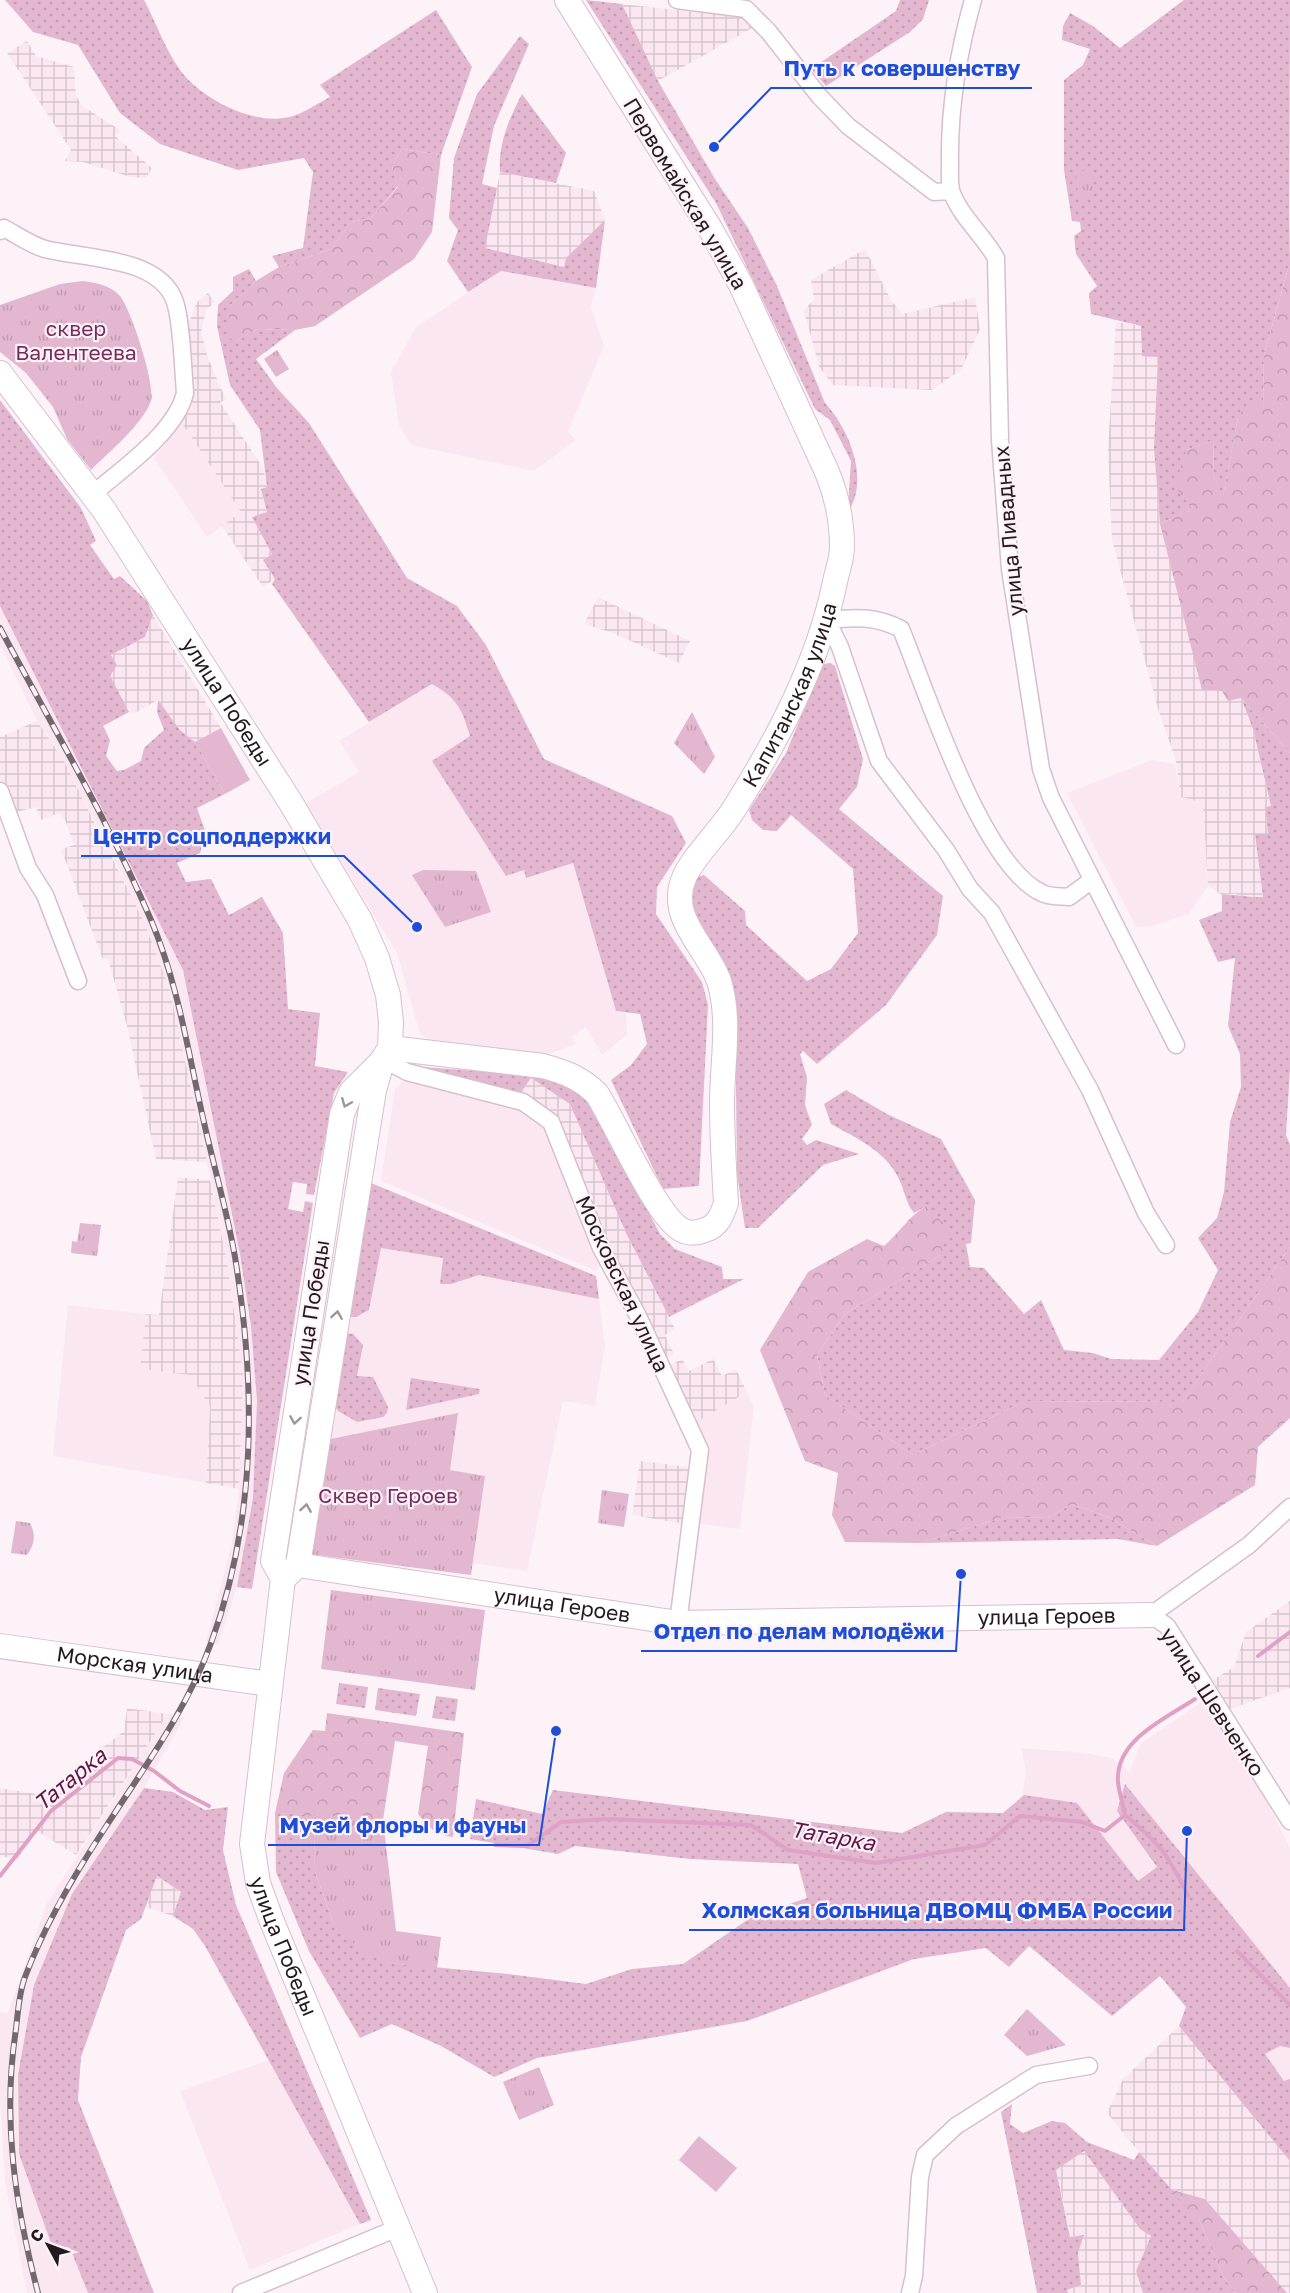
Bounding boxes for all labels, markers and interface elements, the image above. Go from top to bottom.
callout: Путь к совершенству [771,48,1032,88]
text: Путь к совершенству [783,54,1021,81]
street label: Первомайская улица [618,93,753,294]
park label: сквер Валентеева [15,315,137,365]
street label: улица Ливадных [988,444,1028,617]
street label: Капитанская улица [737,599,842,792]
street label: улица Победы [177,632,278,771]
callout: Центр соцподдержки [81,816,344,856]
text: Центр соцподдержки [93,822,331,849]
one-way arrow [341,1097,353,1108]
street label: Московская улица [571,1191,675,1376]
street label: улица Победы [286,1238,334,1388]
one-way arrow [330,1310,342,1320]
one-way arrow [289,1415,301,1424]
park label: Сквер Героев [318,1482,458,1508]
one-way arrow [300,1503,312,1512]
street label: улица Героев [492,1581,632,1628]
street label: улица Героев [977,1602,1116,1630]
callout: Отдел по делам молодёжи [641,1611,956,1651]
text: Отдел по делам молодёжи [654,1617,944,1644]
street label: улица Шевченко [1155,1622,1271,1781]
street label: Морская улица [55,1640,215,1688]
water label: Татарка [28,1740,112,1816]
callout: Музей флоры и фауны [268,1805,539,1845]
text: Музей флоры и фауны [280,1811,526,1838]
water label: Татарка [789,1815,879,1856]
street label: улица Победы [245,1873,323,2020]
callout: Холмская больница ДВОМЦ ФМБА России [689,1890,1184,1930]
text: Холмская больница ДВОМЦ ФМБА России [702,1896,1172,1923]
north arrow [18,2215,78,2275]
text: С [25,2224,48,2246]

